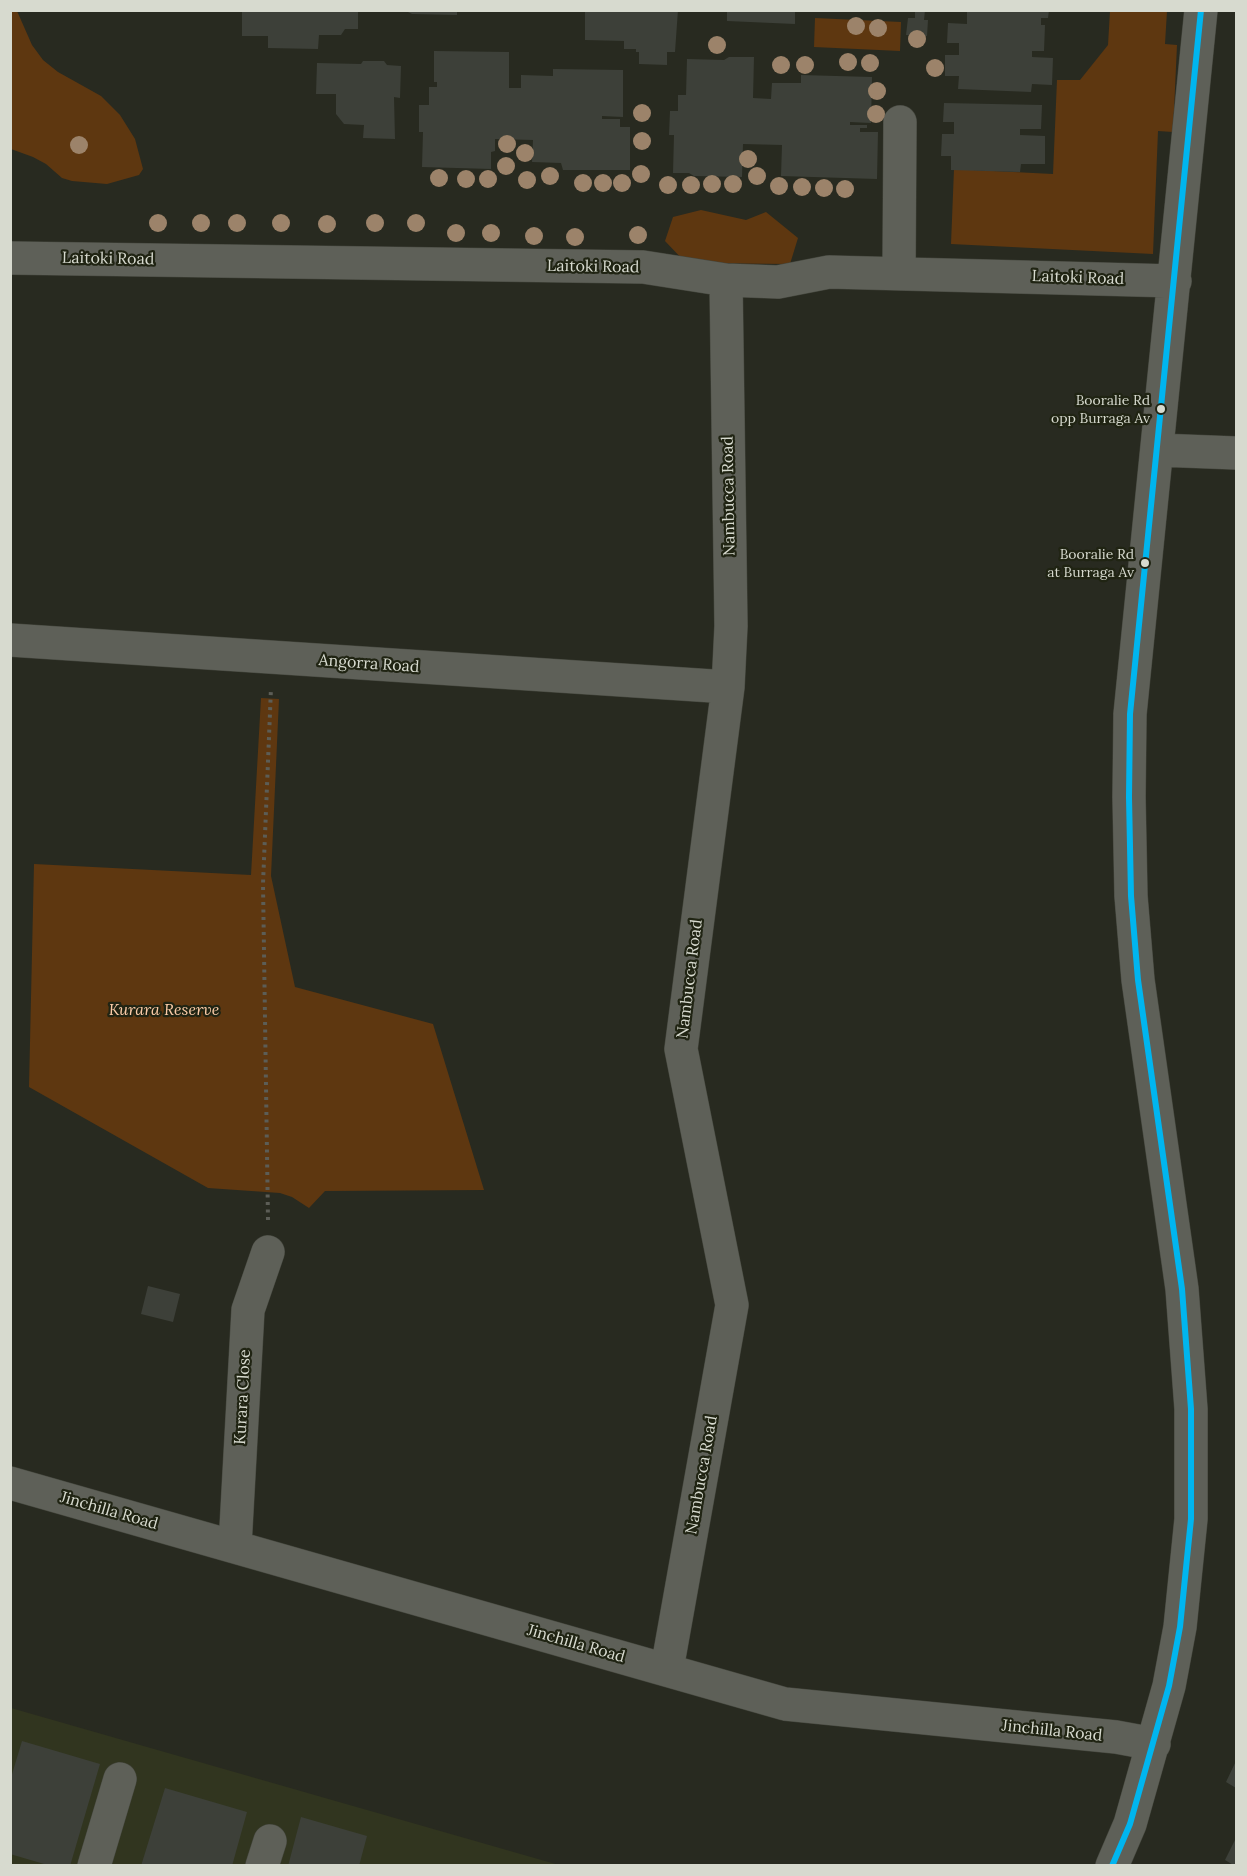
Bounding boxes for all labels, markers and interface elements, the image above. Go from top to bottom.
street label: Laitoki Road [62,249,154,269]
street label: Laitoki Road [547,257,639,277]
street label: Laitoki Road [1031,267,1125,289]
place label: Booralie Rd opp Burraga Av [1051,393,1150,425]
marker: Booralie Rd opp Burraga Av [1155,403,1167,415]
street label: Nambucca Road [718,436,740,556]
place label: Booralie Rd at Burraga Av [1047,547,1134,580]
marker: Booralie Rd at Burraga Av [1139,557,1151,569]
street label: Angorra Road [318,651,420,677]
street label: Nambucca Road [673,918,707,1040]
park label: Kurara Reserve [109,1000,219,1020]
street label: Kurara Close [231,1349,255,1445]
street label: Nambucca Road [682,1414,722,1536]
street label: Jinchilla Road [58,1488,160,1534]
street label: Jinchilla Road [525,1621,627,1667]
street label: Jinchilla Road [1001,1716,1103,1746]

